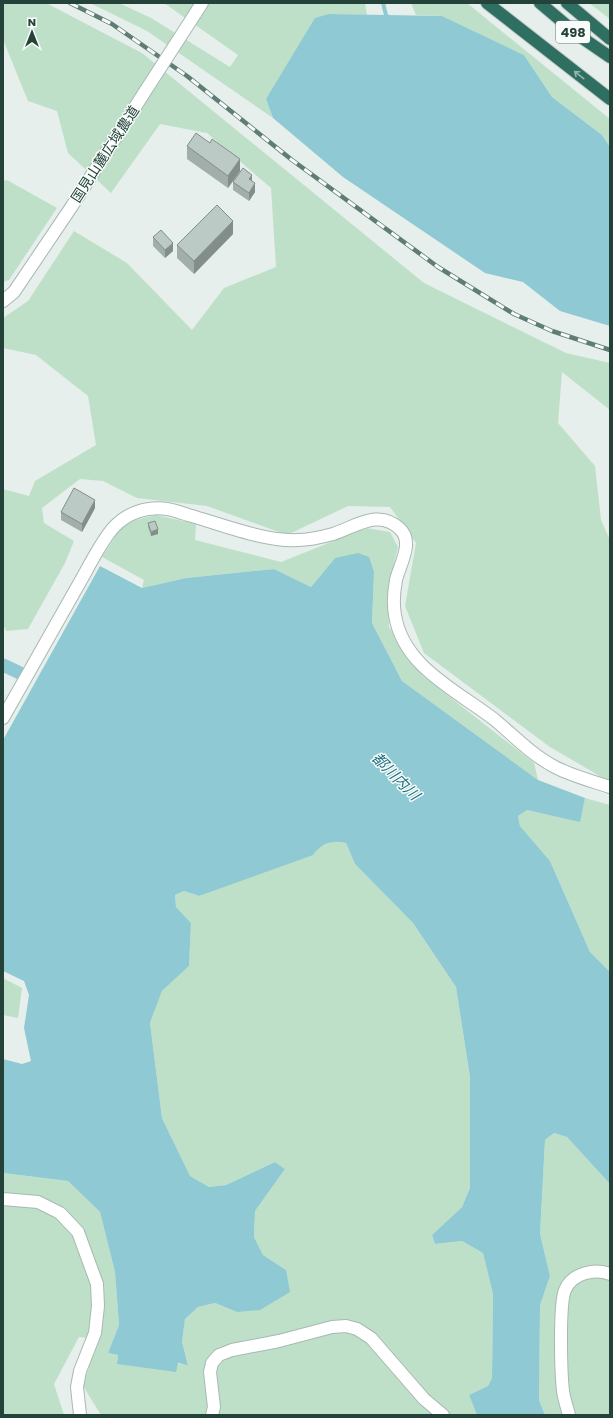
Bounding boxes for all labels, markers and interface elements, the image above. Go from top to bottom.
north arrow [12,12,52,52]
text: N [28,14,36,30]
road number: 498 [556,21,590,43]
one-way arrow [574,71,585,79]
street label: 国見山麓広域農道 [66,102,144,206]
water label: 都川内川 [367,747,426,806]

